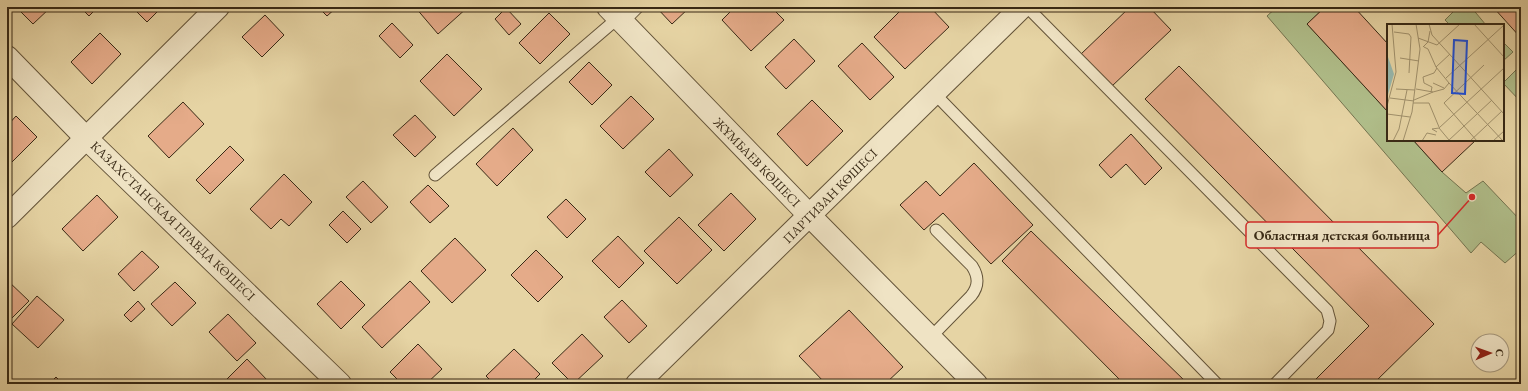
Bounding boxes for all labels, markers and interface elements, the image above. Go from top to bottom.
inset map [1387,24,1504,141]
street label: ЖҰМБАЕВ КӨШЕСІ [709,113,805,211]
street label: КАЗАХСТАНСКАЯ ПРАВДА КӨШЕСІ [87,138,259,305]
street label: ПАРТИЗАН КӨШЕСІ [779,145,881,247]
callout: Областная детская больница [1246,222,1438,248]
text: Областная детская больница [1254,226,1431,244]
north arrow [1470,333,1510,373]
text: С [1493,349,1507,357]

